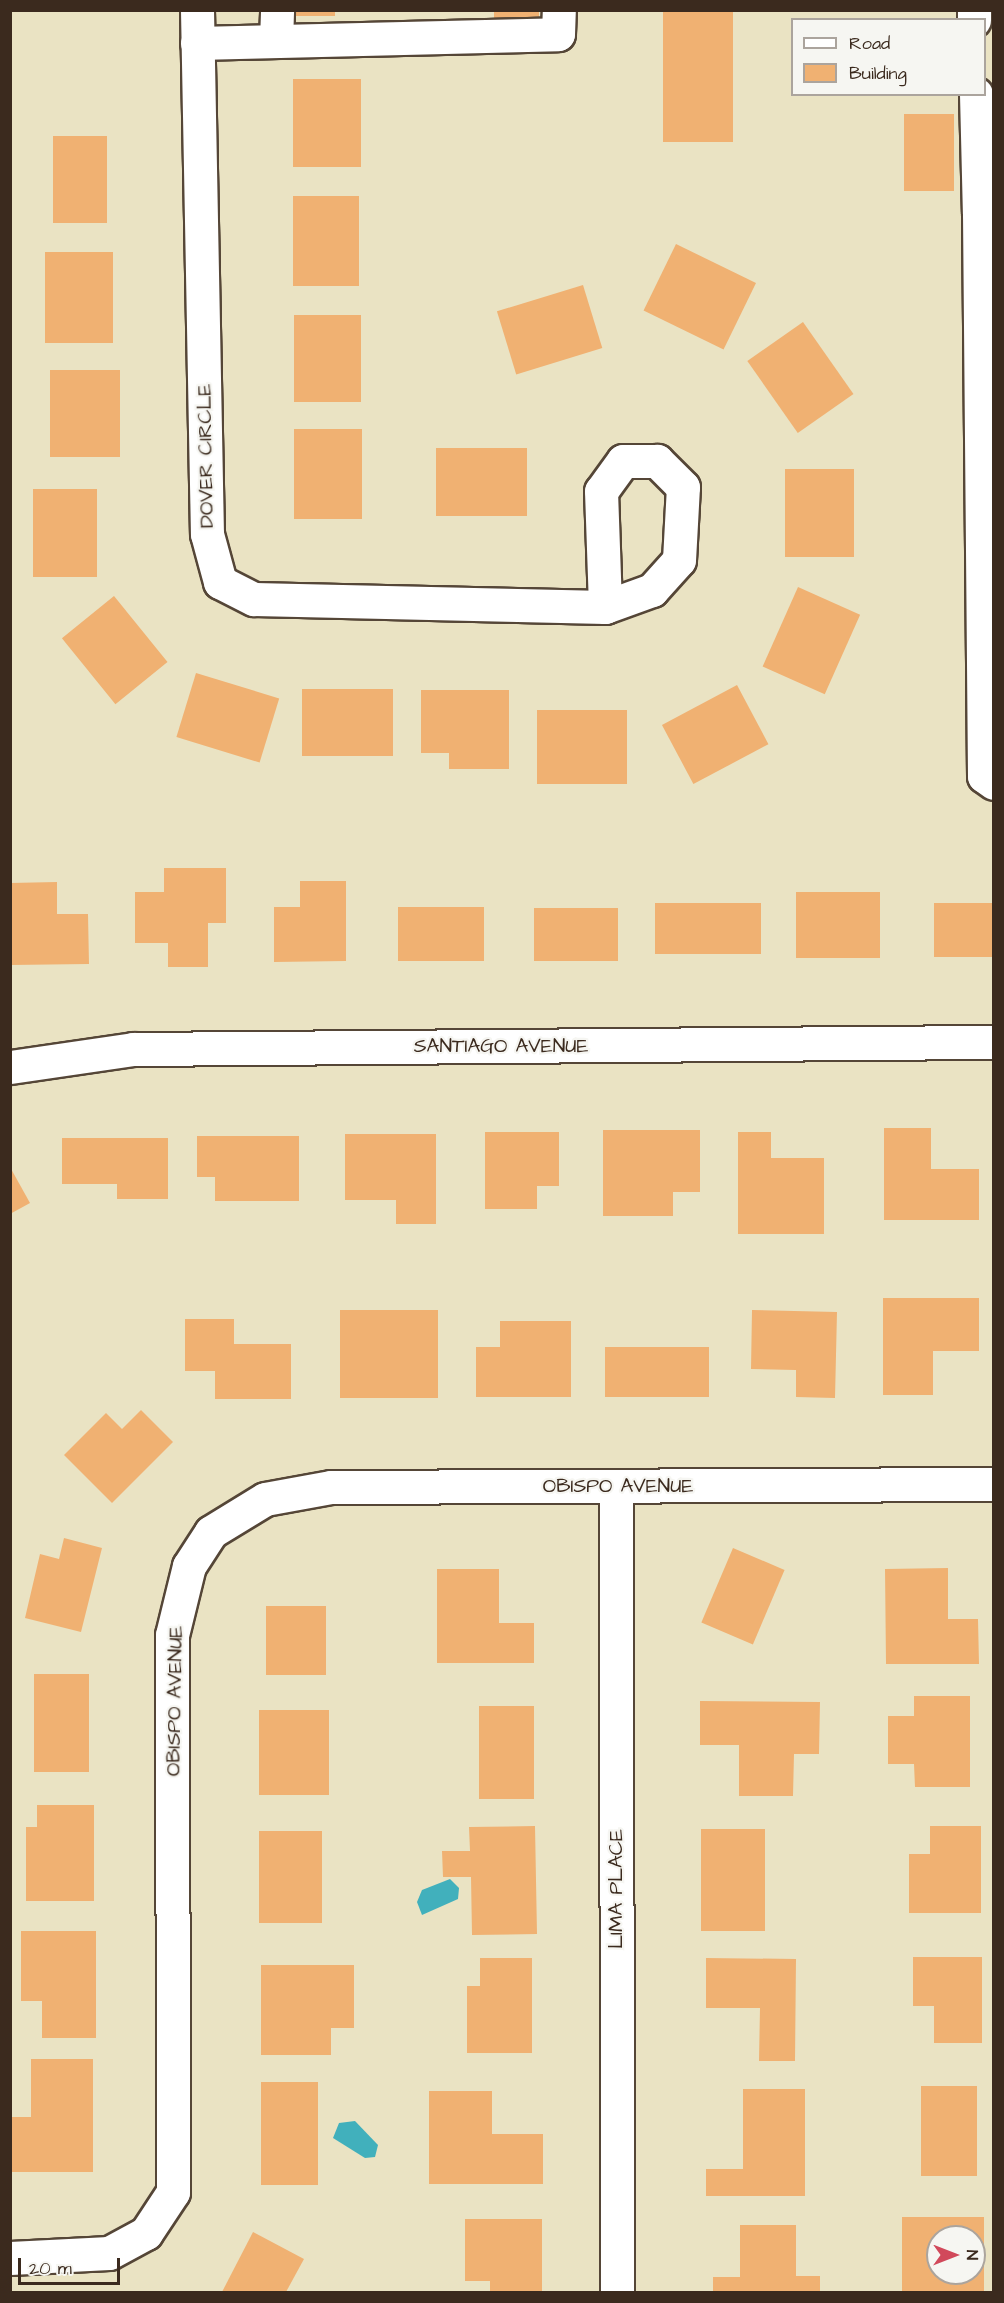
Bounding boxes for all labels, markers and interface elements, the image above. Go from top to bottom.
legend [791,18,986,96]
text: Road [849,31,890,56]
text: Building [849,61,907,86]
street label: DOVER CIRCLE [193,384,219,528]
street label: SANTIAGO AVENUE [414,1034,588,1058]
street label: OBISPO AVENUE [543,1474,693,1498]
street label: OBISPO AVENUE [162,1626,188,1776]
street label: LIMA PLACE [604,1829,628,1949]
north arrow [926,2225,986,2285]
scale bar [21,2246,123,2284]
text: N [961,2250,983,2260]
text: 20 m [29,2256,72,2281]

